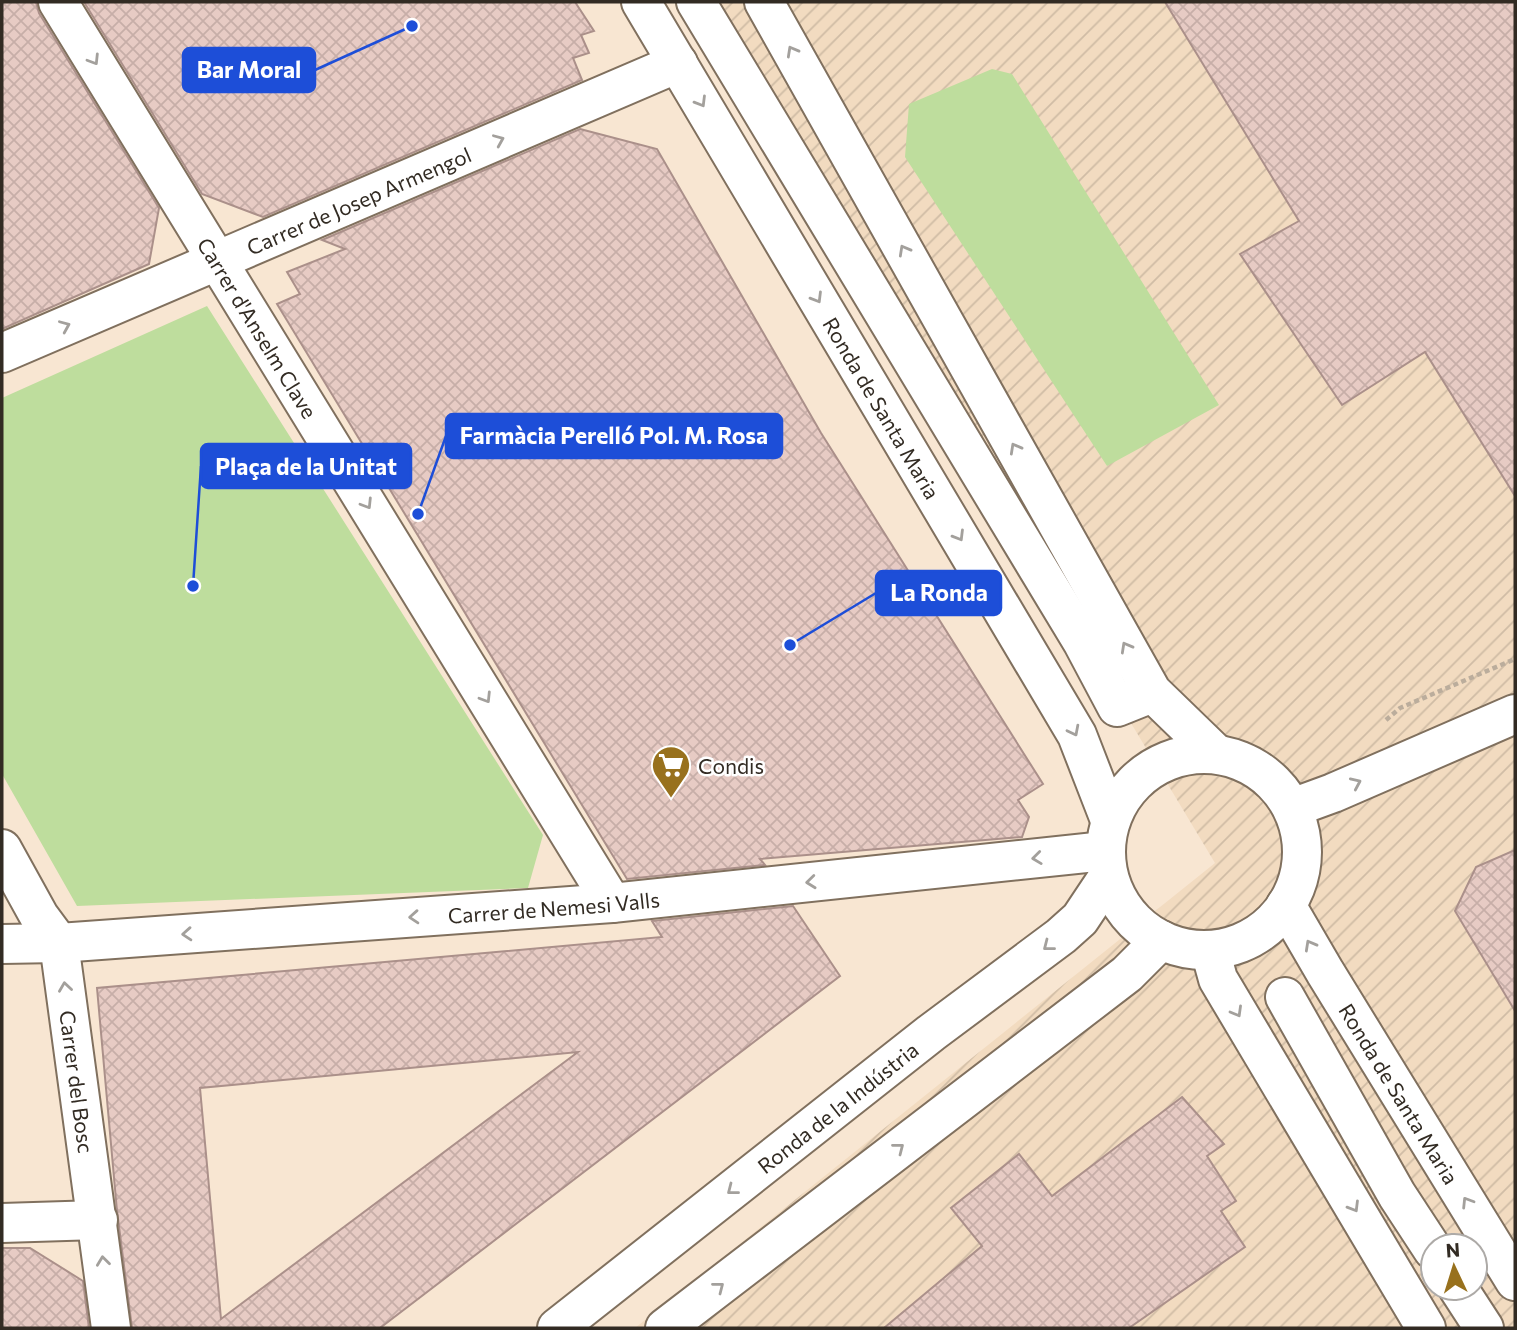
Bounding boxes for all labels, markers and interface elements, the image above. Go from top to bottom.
one-way arrow [787,46,800,59]
callout: Bar Moral [183,48,315,92]
one-way arrow [85,52,98,65]
text: Bar Moral [197,55,301,83]
one-way arrow [693,95,706,108]
one-way arrow [492,134,504,148]
street label: Carrer de Josep Armengol [243,141,474,259]
street label: Carrer d'Anselm Clave [193,233,323,422]
one-way arrow [899,244,912,257]
one-way arrow [809,290,822,303]
street label: Ronda de Santa Maria [819,312,946,503]
one-way arrow [57,320,70,334]
callout: Farmàcia Perelló Pol. M. Rosa [446,414,782,458]
text: Farmàcia Perelló Pol. M. Rosa [460,421,768,449]
one-way arrow [1010,443,1023,455]
callout: Plaça de la Unitat [201,444,411,488]
text: Plaça de la Unitat [215,452,397,480]
one-way arrow [359,497,372,510]
one-way arrow [950,528,963,541]
callout: La Ronda [876,571,1001,615]
text: La Ronda [890,578,988,606]
one-way arrow [1121,641,1134,654]
one-way arrow [478,690,491,703]
one-way arrow [1066,724,1080,737]
supermarket icon: Condis [650,744,692,799]
place label: Condis [698,753,764,778]
one-way arrow [1349,777,1361,791]
one-way arrow [1031,851,1043,866]
one-way arrow [805,874,816,889]
street label: Carrer de Nemesi Valls [447,886,661,927]
one-way arrow [408,909,419,924]
one-way arrow [181,926,192,941]
one-way arrow [1043,938,1055,951]
one-way arrow [1305,940,1318,953]
one-way arrow [58,981,73,992]
street label: Ronda de Santa Maria [1335,999,1465,1188]
one-way arrow [1229,1004,1242,1017]
street label: Carrer del Bosc [56,1009,100,1155]
street label: Ronda de la Indústria [752,1036,923,1178]
one-way arrow [891,1143,904,1156]
one-way arrow [728,1182,740,1195]
one-way arrow [1462,1197,1475,1210]
one-way arrow [1345,1200,1358,1213]
north arrow [1419,1232,1489,1302]
text: N [1445,1238,1461,1262]
one-way arrow [96,1255,111,1266]
one-way arrow [711,1282,723,1295]

